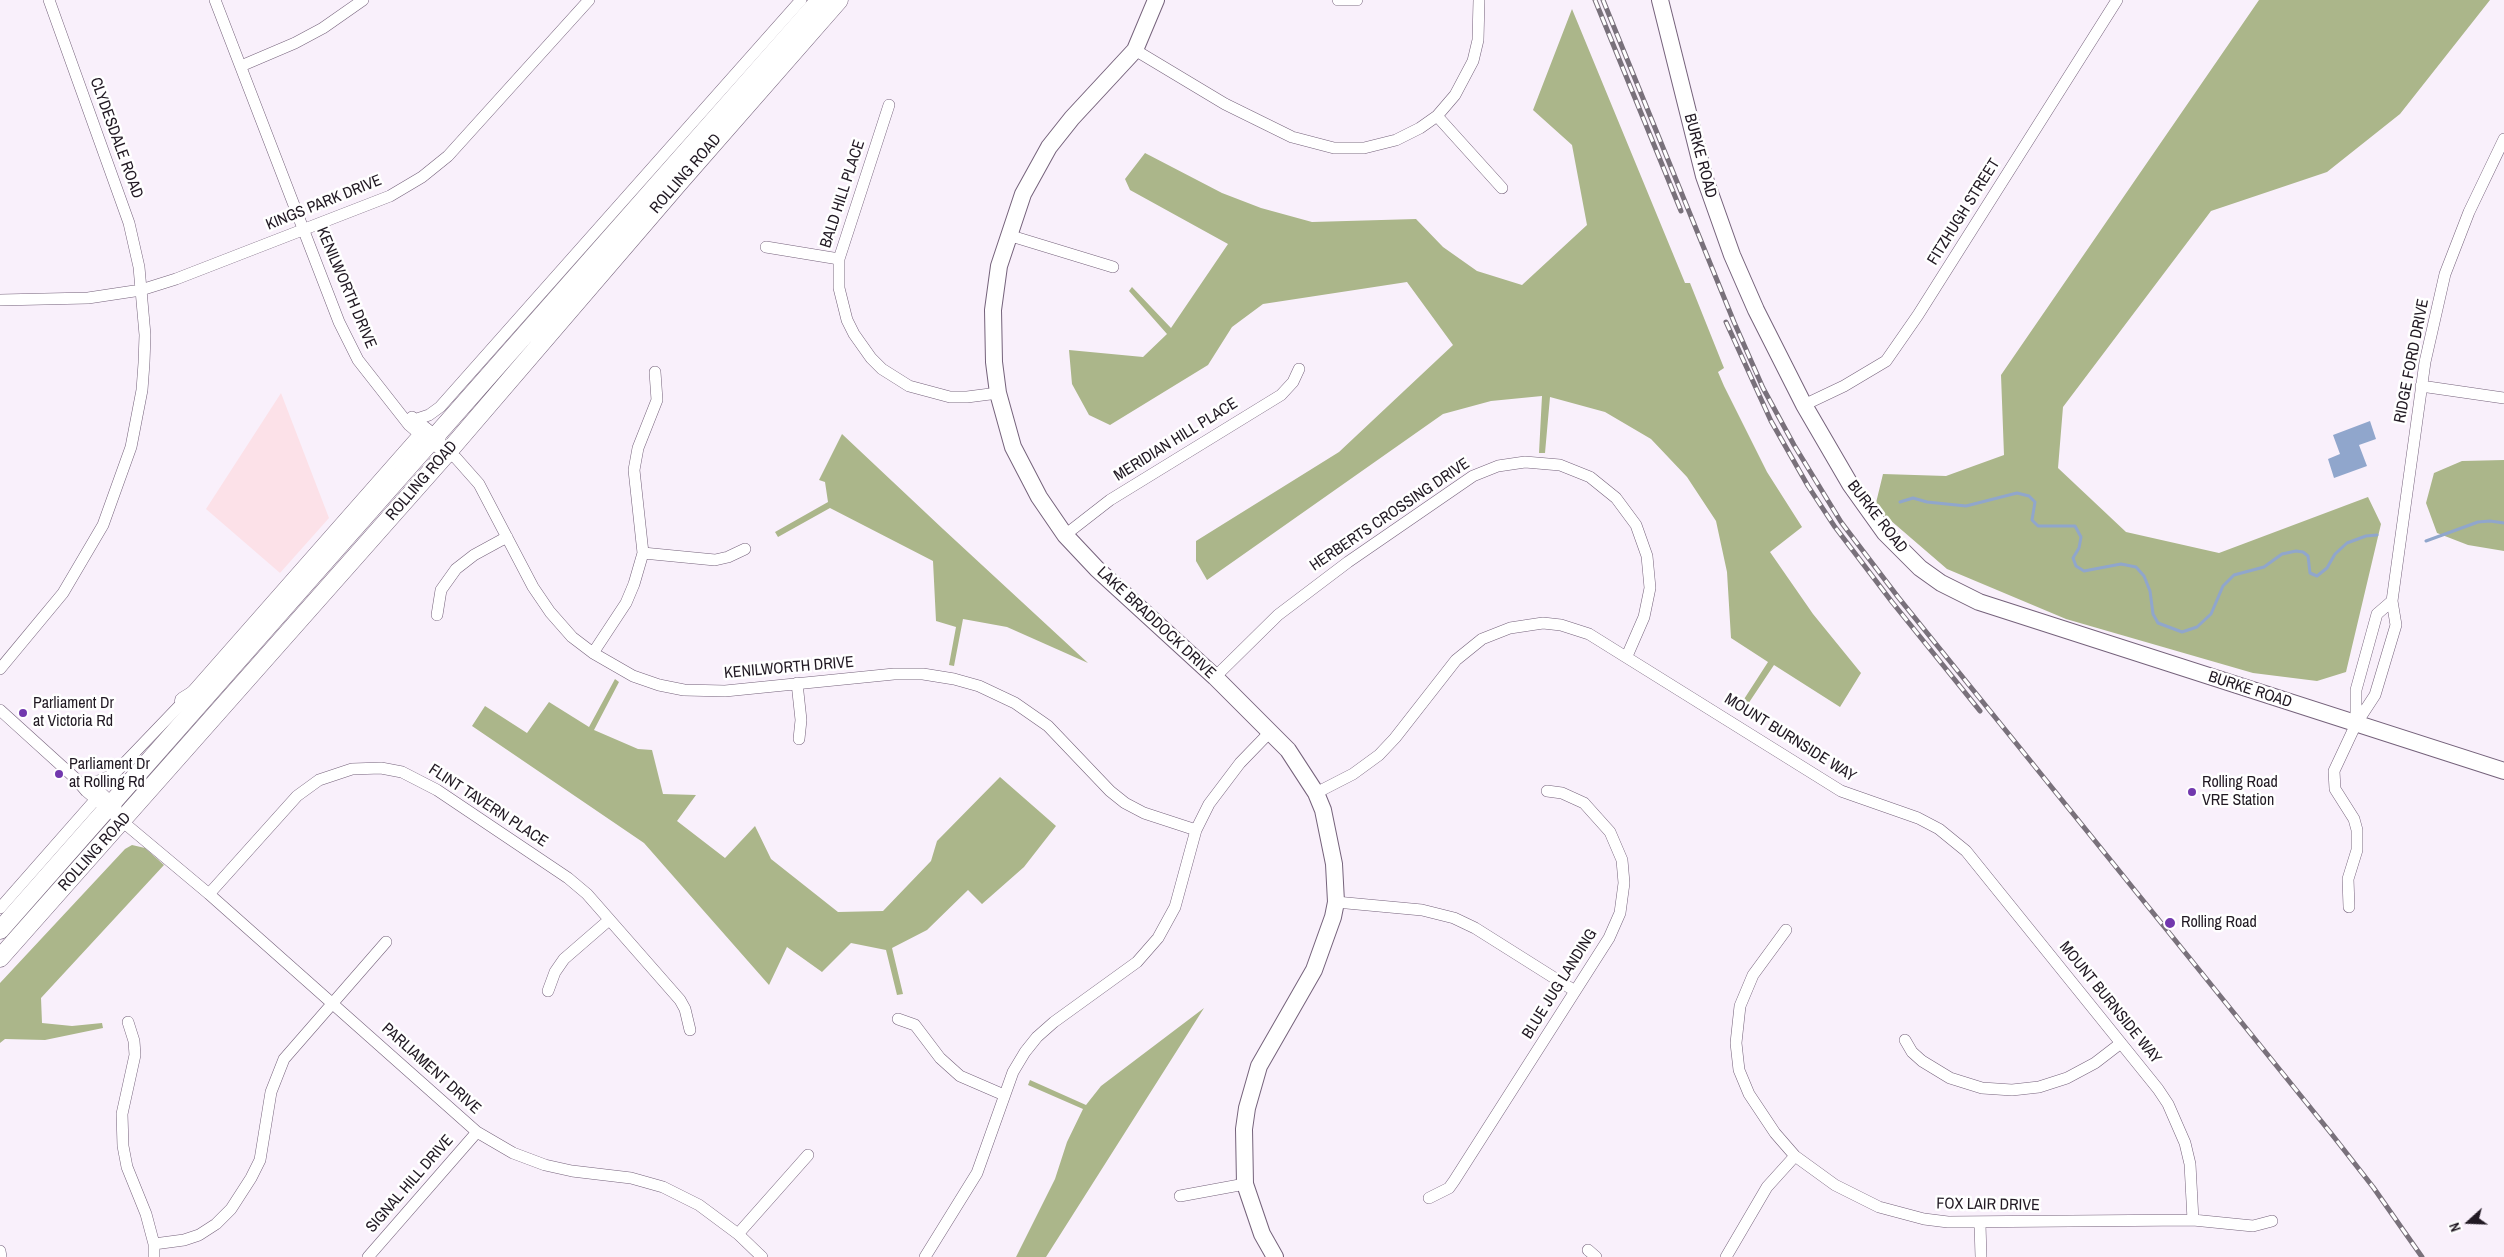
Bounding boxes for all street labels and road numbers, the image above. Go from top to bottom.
street label: CLYDESDALE ROAD [85,75,147,201]
street label: BURKE ROAD [1680,112,1720,200]
street label: ROLLING ROAD [646,130,726,218]
street label: BALD HILL PLACE [817,138,869,250]
street label: FITZHUGH STREET [1924,155,2004,269]
street label: KINGS PARK DRIVE [263,171,385,235]
street label: KENILWORTH DRIVE [312,224,380,352]
street label: RIDGE FORD DRIVE [2391,297,2433,425]
street label: MERIDIAN HILL PLACE [1111,394,1241,486]
street label: ROLLING ROAD [382,437,462,525]
street label: HERBERTS CROSSING DRIVE [1306,454,1474,576]
street label: BURKE ROAD [1843,477,1911,557]
street label: LAKE BRADDOCK DRIVE [1093,563,1219,683]
street label: KENILWORTH DRIVE [723,653,855,683]
street label: BURKE ROAD [2206,667,2294,713]
street label: MOUNT BURNSIDE WAY [1721,690,1859,786]
street label: FLINT TAVERN PLACE [425,760,551,852]
street label: ROLLING ROAD [55,809,135,895]
street label: BLUE JUG LANDING [1518,925,1602,1043]
street label: MOUNT BURNSIDE WAY [2055,938,2165,1068]
street label: PARLIAMENT DRIVE [378,1020,484,1118]
street label: SIGNAL HILL DRIVE [362,1131,458,1237]
street label: FOX LAIR DRIVE [1936,1194,2040,1216]

